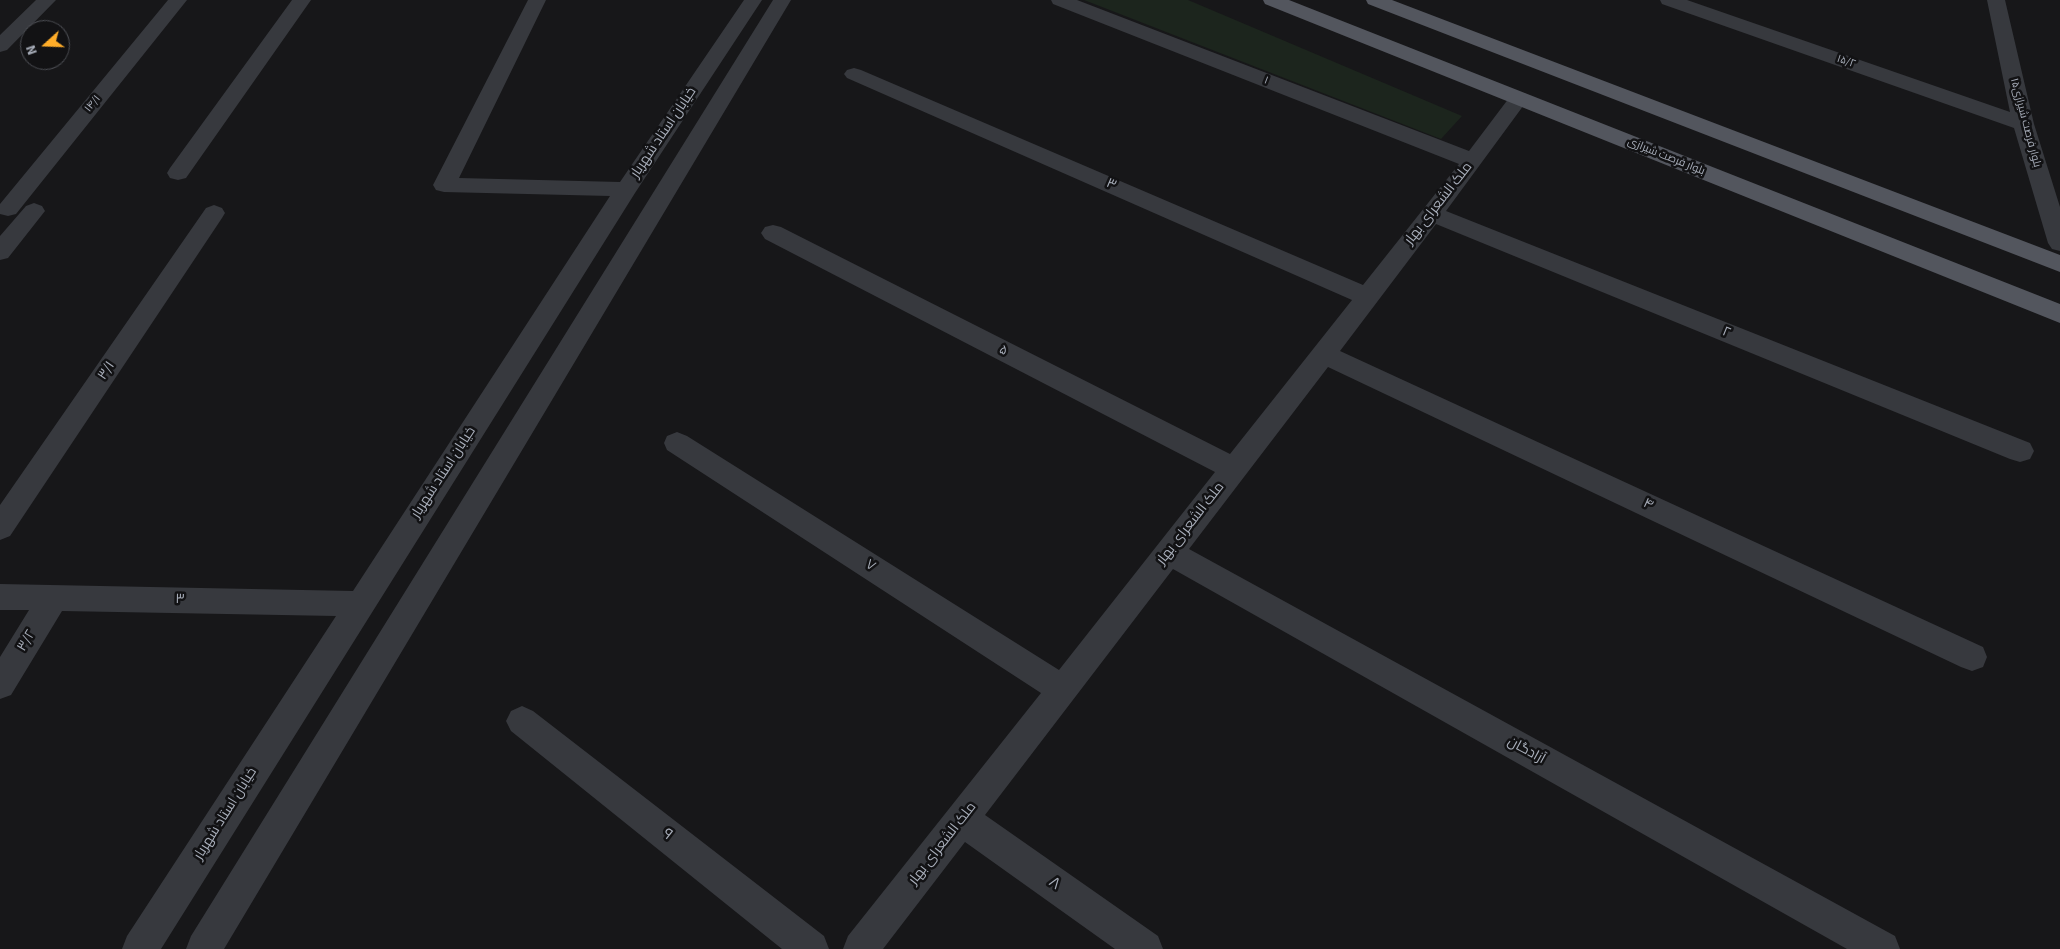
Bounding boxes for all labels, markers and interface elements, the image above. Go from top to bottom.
north arrow [20,20,70,70]
text: N [21,42,43,58]
street label: ۱۵/۲ [1835,53,1857,71]
street label: ۱ [1262,74,1270,88]
street label: بلوار فرصت شیرازی۱۵ [2007,77,2043,169]
street label: خیابان استاد شهریار [627,84,701,182]
street label: ۱۴/۱ [82,93,104,115]
street label: بلوار فرصت شیرازی [1625,135,1707,179]
street label: ملک الشعرای بهار [1402,159,1476,249]
street label: ۳ [1103,175,1119,195]
street label: ۲ [1719,324,1733,342]
street label: ۵ [996,342,1010,360]
street label: ۳/۱ [95,359,119,383]
street label: خیابان استاد شهریار [408,424,480,522]
street label: ملک الشعرای بهار [1154,479,1228,569]
street label: ۴ [1640,495,1656,515]
street label: ۷ [862,557,878,575]
street label: ۳ [175,592,185,608]
street label: ۳/۲ [14,627,40,655]
street label: آزادگان [1504,734,1548,768]
street label: خیابان استاد شهریار [191,765,261,863]
street label: ملک الشعرای بهار [906,799,980,889]
street label: ۹ [658,825,676,845]
street label: ۸ [1044,873,1064,895]

